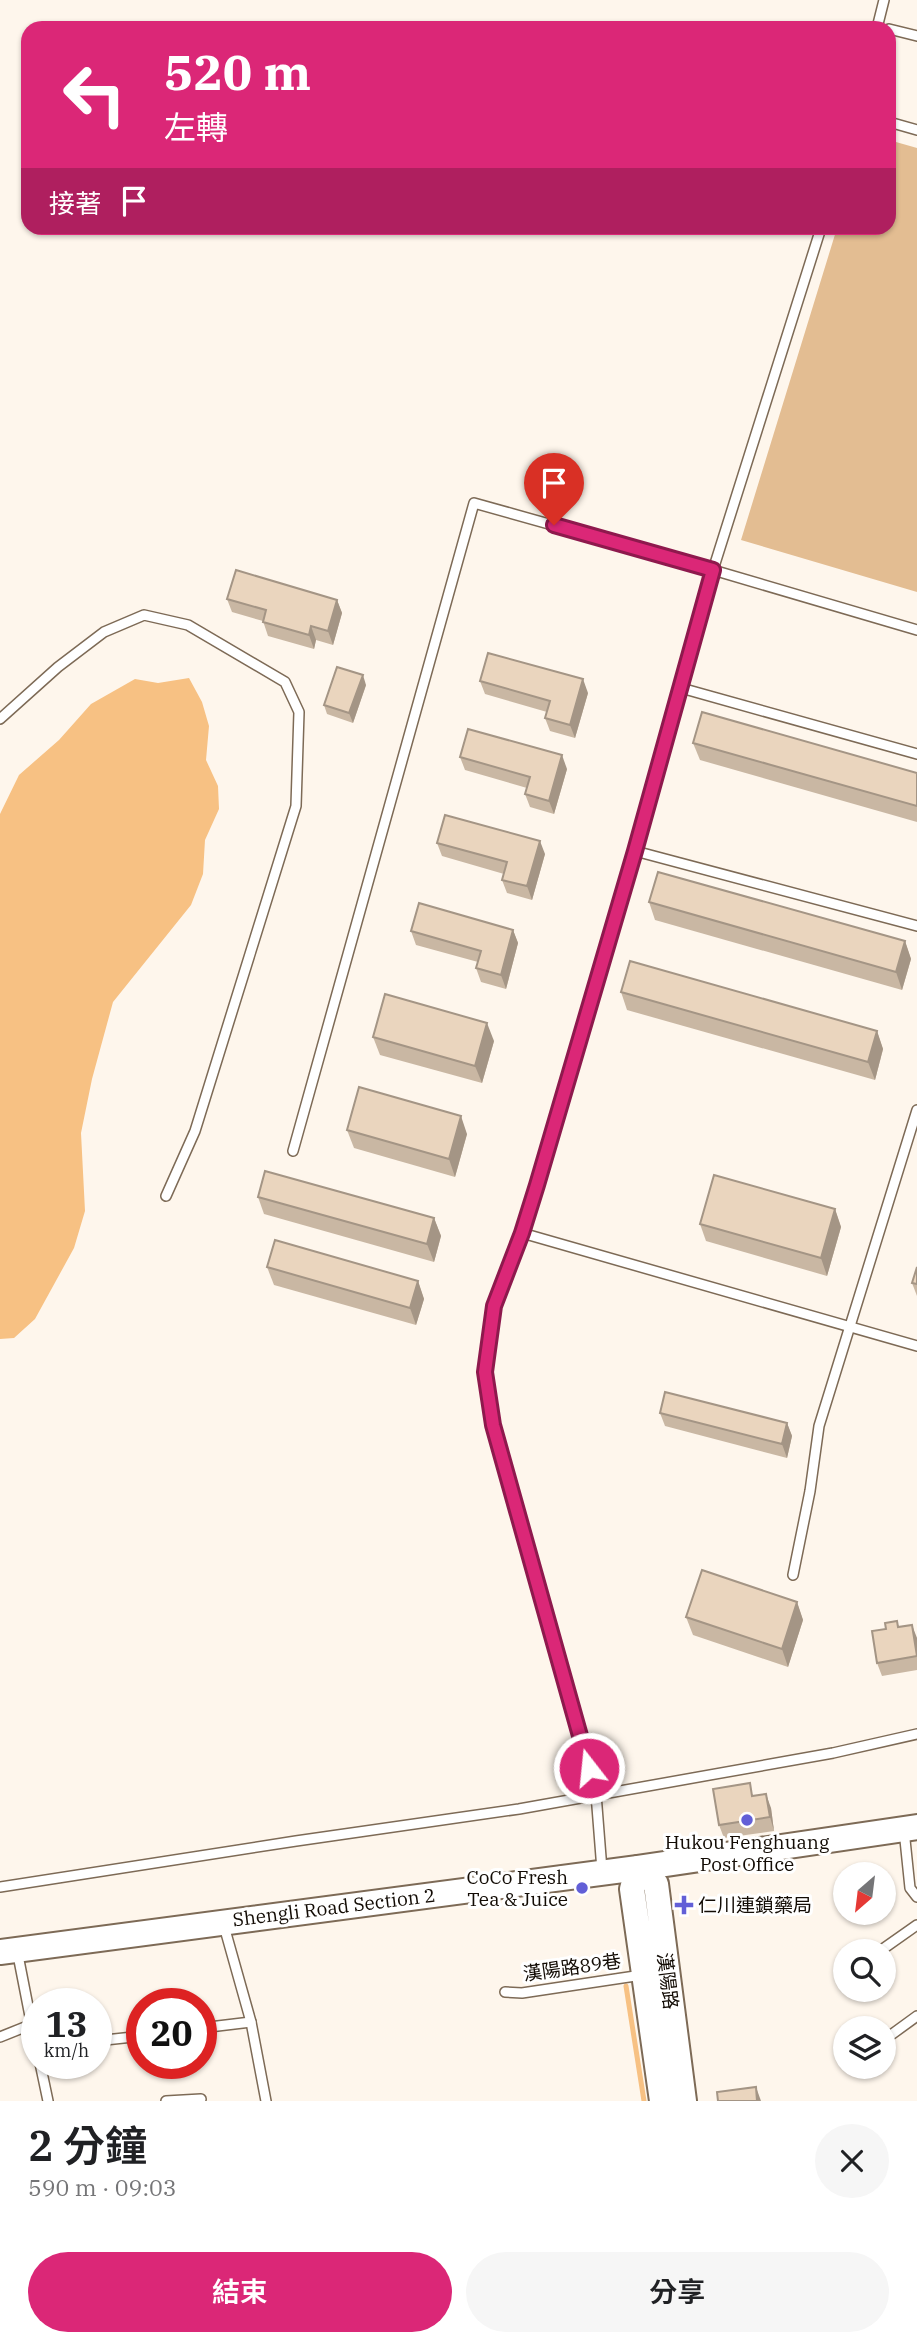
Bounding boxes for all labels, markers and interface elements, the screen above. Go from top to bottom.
text: 520 m [164,40,311,103]
icon: left [49,49,140,140]
text: 左轉 [164,106,228,148]
icon: arrive [115,182,153,220]
text: 接著 [49,186,101,220]
pin [524,453,584,525]
icon: arrive [535,464,573,502]
position arrow [552,1731,626,1805]
marker: Hukou Fenghuang Post Office [739,1812,755,1828]
place label: Hukou Fenghuang Post Office [665,1830,830,1876]
north arrow [833,1862,896,1925]
map controls [833,1862,896,2079]
place label: CoCo Fresh Tea & Juice [467,1865,568,1911]
marker: CoCo Fresh Tea & Juice [574,1880,590,1896]
street label: Shengli Road Section 2 [231,1883,437,1931]
place label: 仁川連鎖藥局 [698,1893,812,1917]
marker: 仁川連鎖藥局 [676,1897,692,1913]
button: search [833,1939,896,2002]
street label: 漢陽路89巷 [521,1948,623,1986]
street label: 漢陽路 [653,1951,683,2011]
speed limit sign: 20 [126,1988,217,2079]
text: 13 [45,2001,88,2047]
button: layers [833,2016,896,2079]
text: km/h [44,2039,89,2062]
text: 2 分鐘 [28,2118,147,2173]
button: close [815,2124,889,2198]
text: 590 m · 09:03 [28,2172,177,2202]
button: 結束 [28,2252,452,2332]
button: 分享 [466,2252,889,2332]

